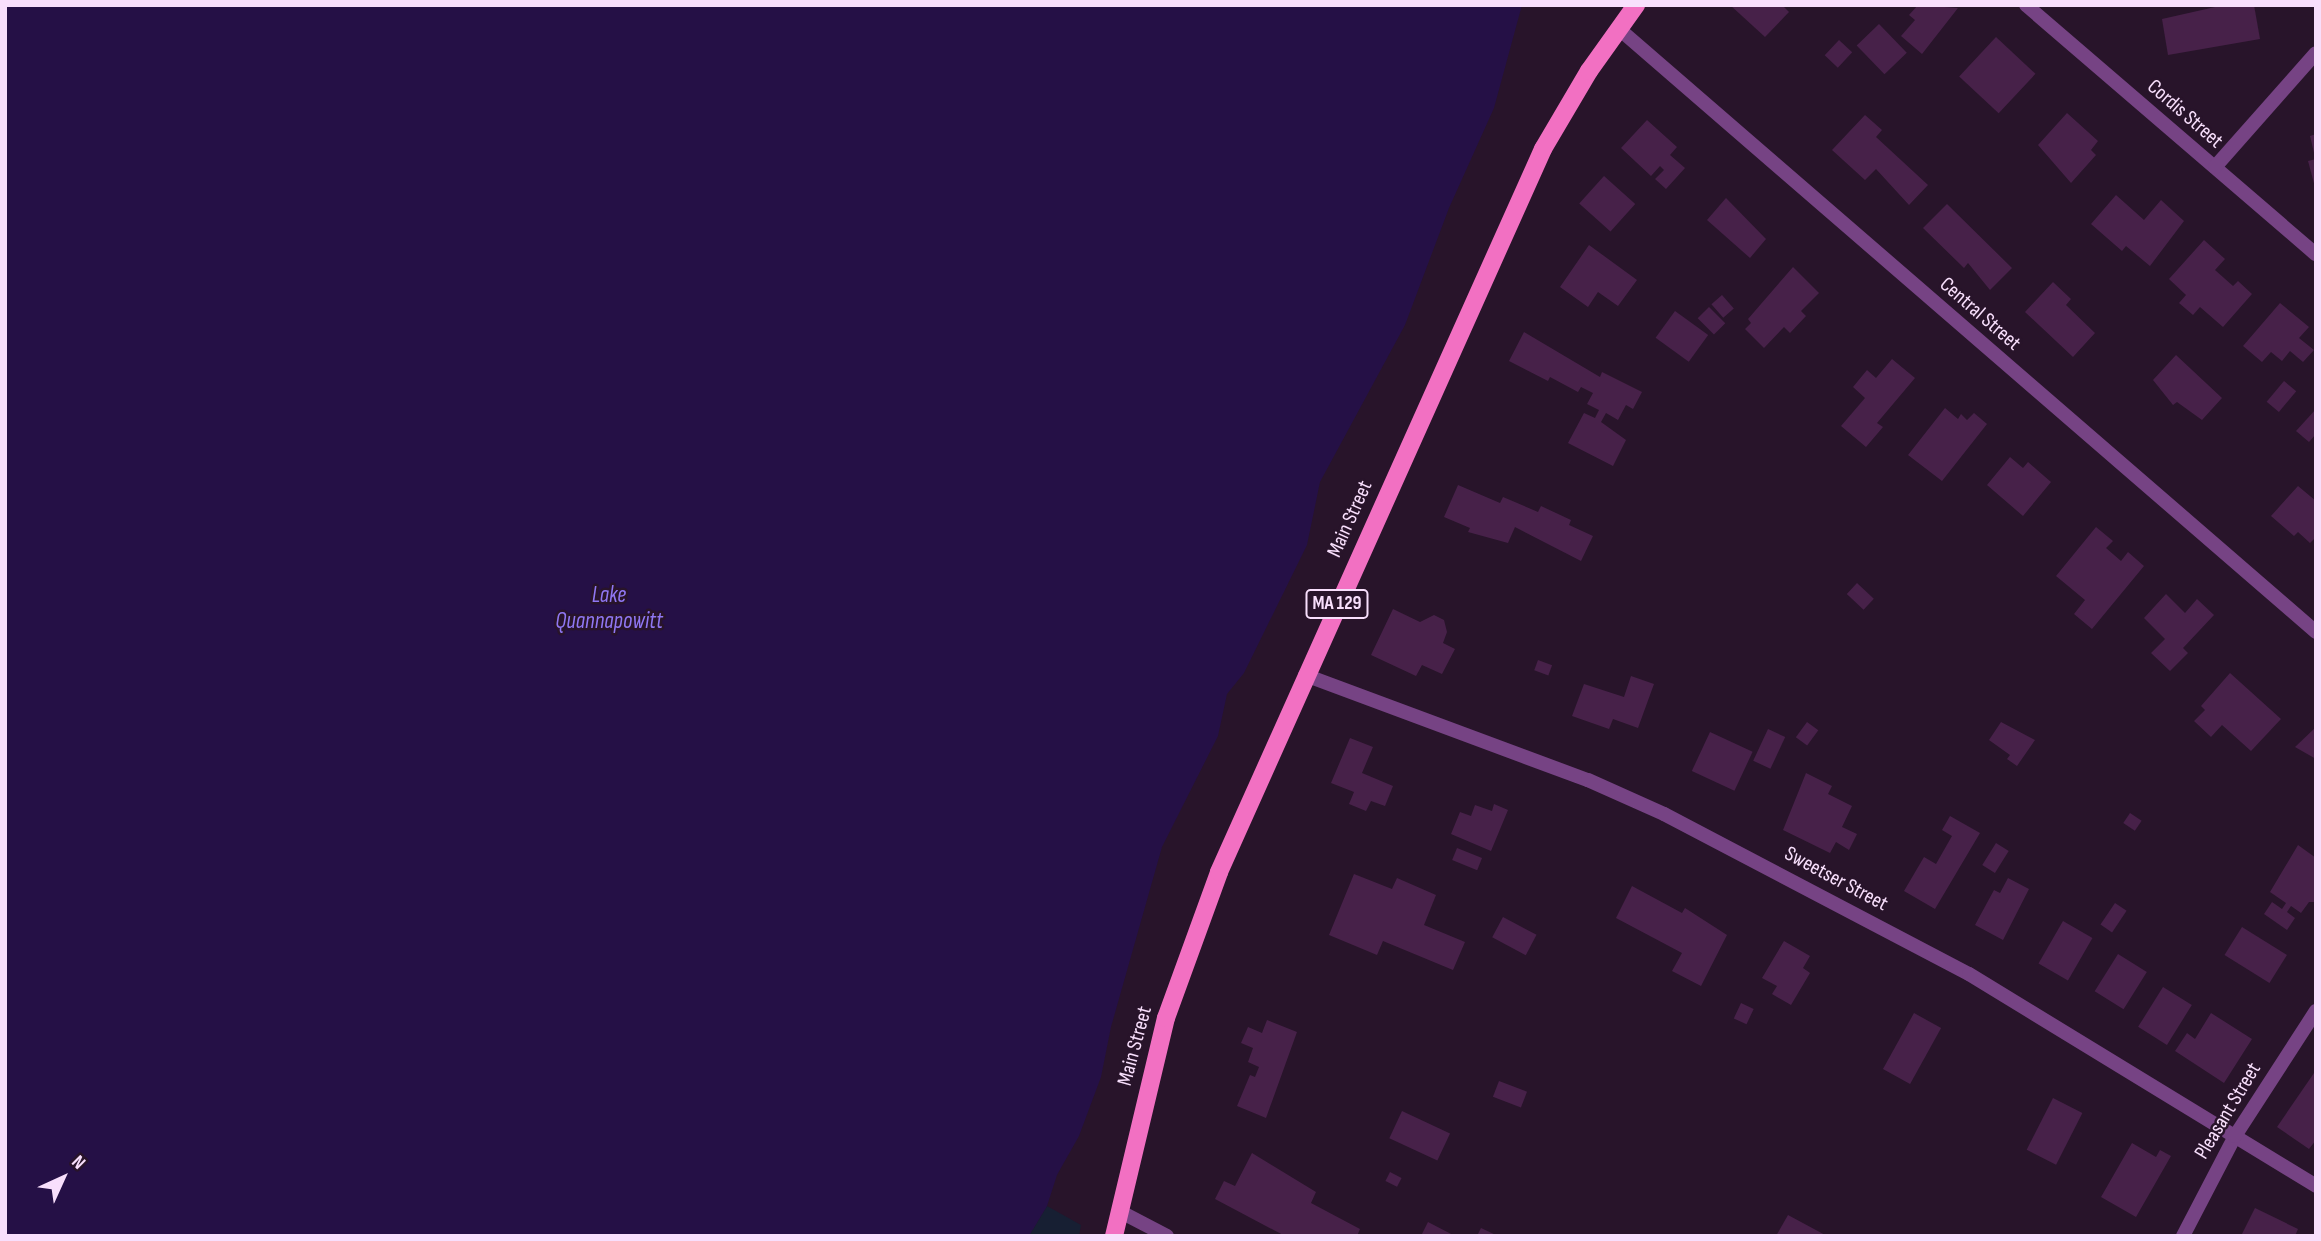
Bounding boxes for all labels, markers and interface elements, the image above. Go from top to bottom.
street label: Cordis Street [2142,74,2228,154]
street label: Central Street [1934,272,2026,356]
street label: Main Street [1322,477,1378,561]
water label: Lake Quannapowitt [555,581,663,635]
road number: MA 129 [1304,589,1370,620]
street label: Sweetser Street [1780,841,1892,917]
street label: Main Street [1112,1004,1158,1088]
street label: Pleasant Street [2189,1058,2267,1164]
north arrow [28,1143,98,1213]
text: N [66,1151,90,1175]

